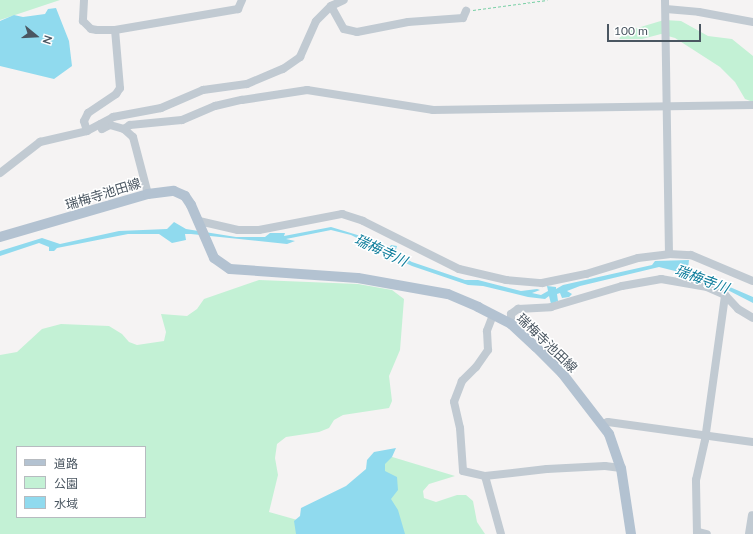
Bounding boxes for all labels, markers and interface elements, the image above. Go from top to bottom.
north arrow [16,16,56,56]
scale bar [609,16,703,42]
text: 100 m [614,23,648,38]
text: N [40,34,55,46]
street label: 瑞梅寺池田線 [63,175,143,213]
water label: 瑞梅寺川 [352,231,410,269]
water label: 瑞梅寺川 [673,262,731,296]
street label: 瑞梅寺池田線 [514,310,580,376]
legend [16,446,146,518]
text: 道路 [54,456,78,471]
text: 公園 [54,476,78,491]
text: 水域 [54,496,78,511]

